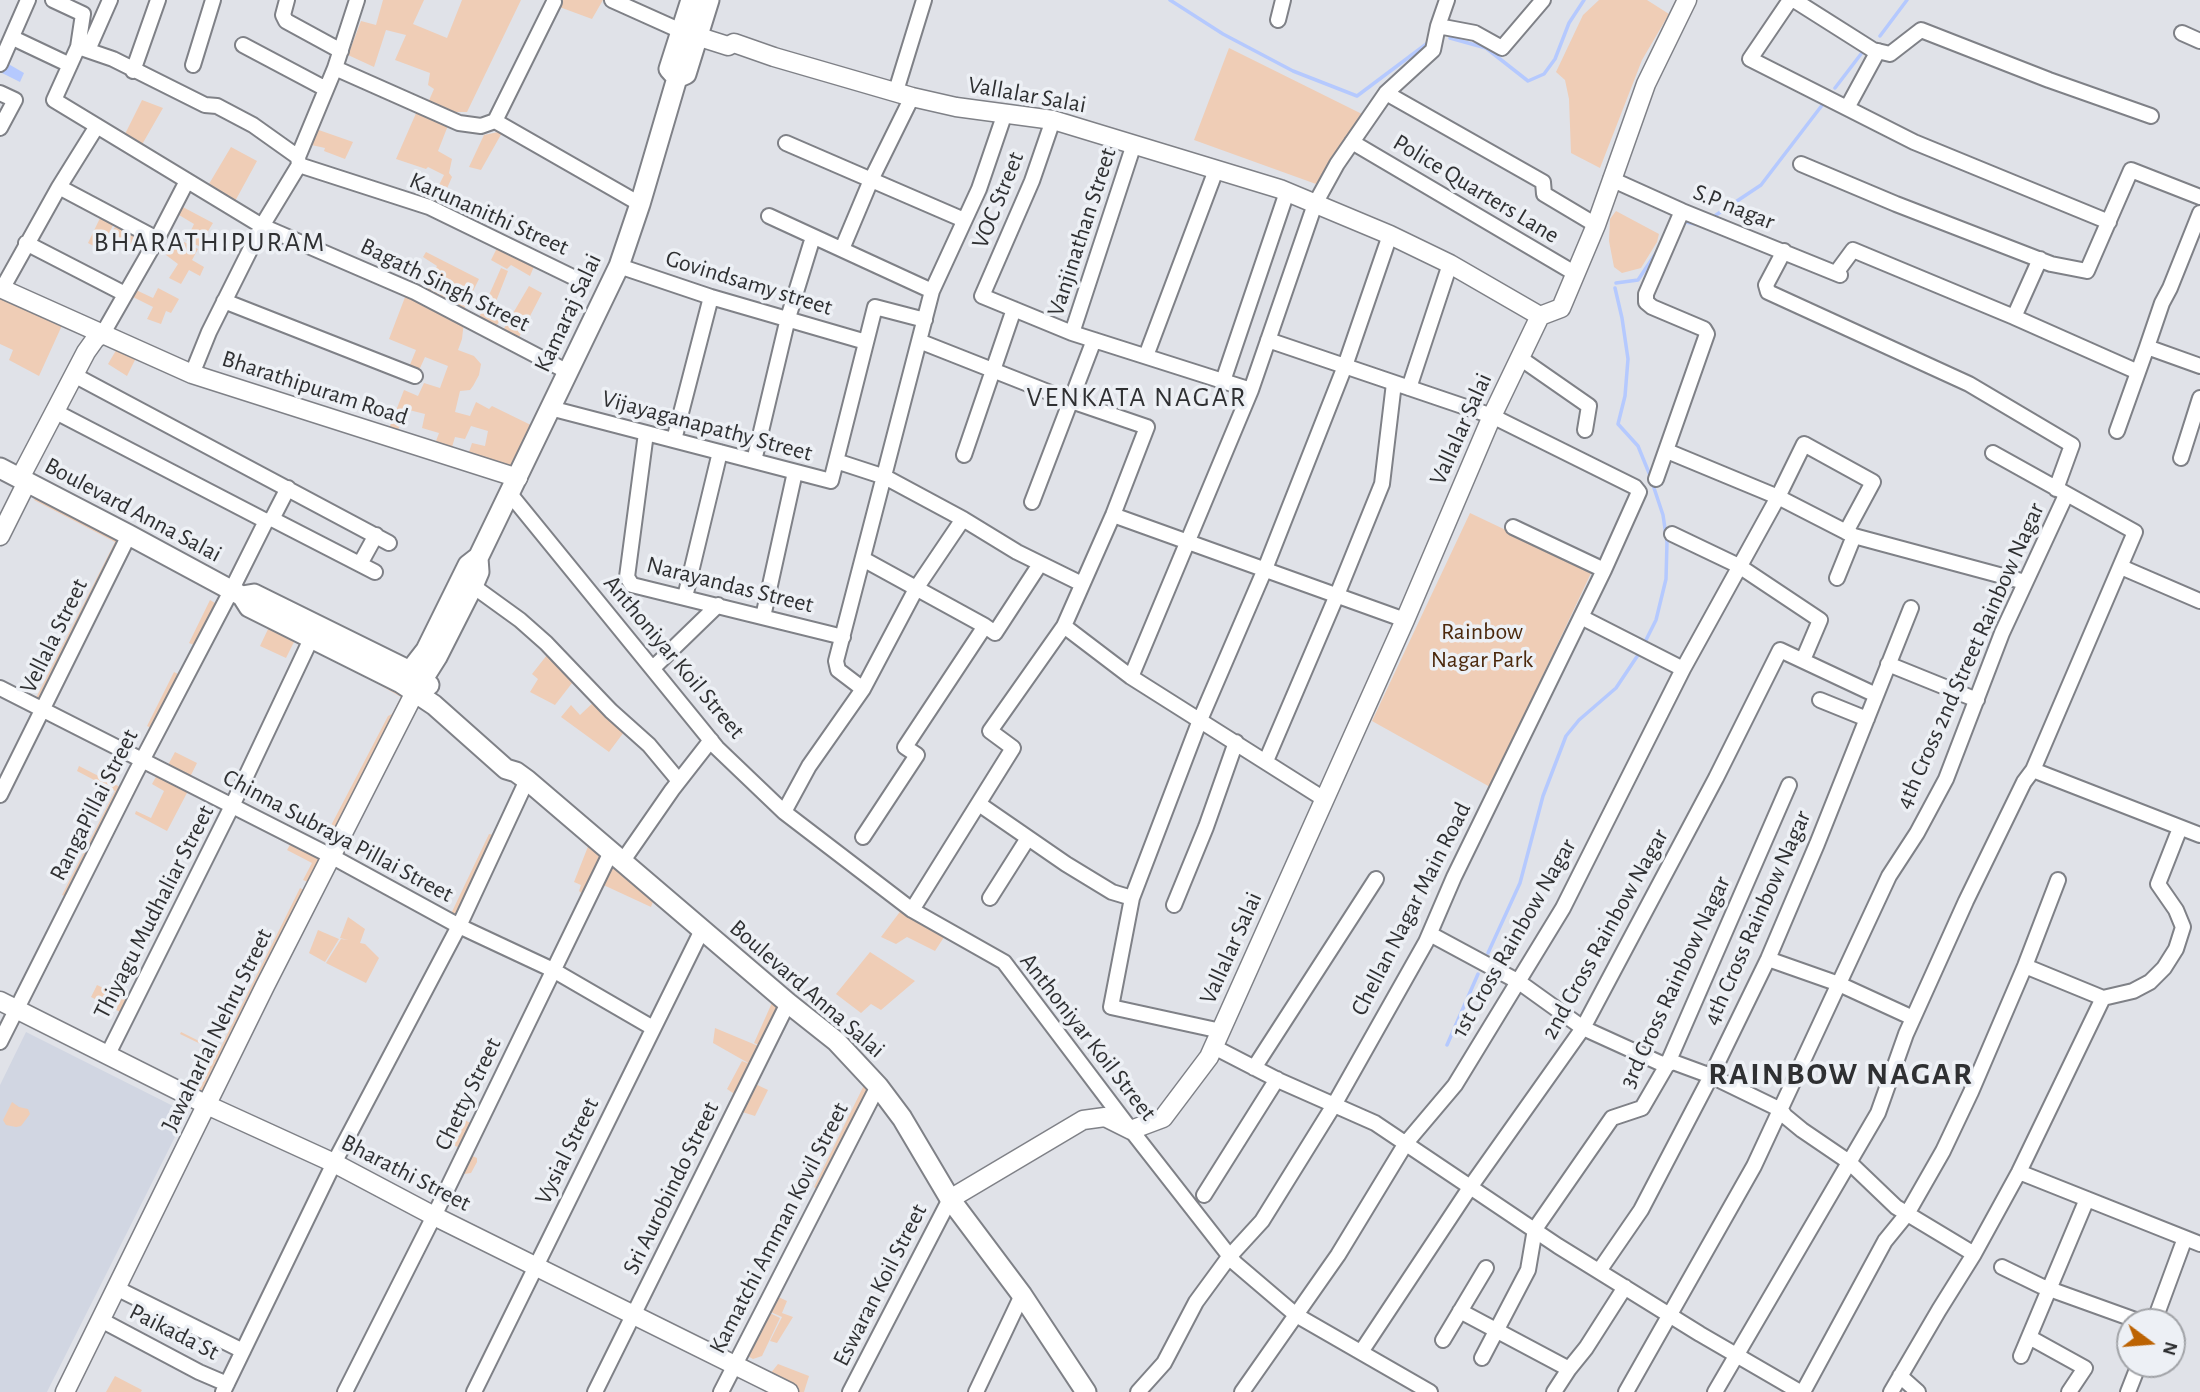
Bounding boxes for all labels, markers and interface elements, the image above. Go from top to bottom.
street label: Vallalar Salai [966,70,1088,120]
street label: Police Quarters Lane [1388,128,1564,250]
street label: Vanjinathan Street [1041,144,1123,320]
street label: VOC Street [966,148,1030,252]
street label: Karunanithi Street [405,166,573,262]
street label: S.P nagar [1689,178,1779,236]
district label: BHARATHIPURAM [95,226,325,260]
street label: Bagath Singh Street [356,232,534,338]
street label: Govindsamy street [662,244,836,322]
street label: Kamaraj Salai [528,249,608,377]
street label: Bharathipuram Road [218,344,412,432]
street label: Vallalar Salai [1424,369,1498,489]
district label: VENKATA NAGAR [1028,381,1246,415]
street label: Vijayaganapathy Street [599,384,815,468]
street label: Boulevard Anna Salai [40,451,226,569]
street label: 4th Cross 2nd Street Rainbow Nagar [1889,498,2051,814]
street label: Narayandas Street [644,550,816,620]
street label: Anthoniyar Koil Street [597,569,751,745]
street label: Vellala Street [14,574,94,698]
park label: Rainbow Nagar Park [1431,618,1533,674]
street label: RangaPillai Street [43,724,145,886]
street label: Chinna Subraya Pillai Street [218,763,458,909]
street label: Chellan Nagar Main Road [1345,797,1477,1021]
street label: Thiyagu Mudhaliar Street [88,800,220,1024]
street label: 4th Cross Rainbow Nagar [1697,806,1817,1030]
street label: 2nd Cross Rainbow Nagar [1535,824,1675,1044]
street label: 1st Cross Rainbow Nagar [1445,833,1583,1043]
street label: 3rd Cross Rainbow Nagar [1613,872,1737,1092]
street label: Vallalar Salai [1194,888,1268,1008]
street label: Boulevard Anna Salai [723,914,891,1064]
street label: Jawaharlal Nehru Street [155,924,279,1136]
street label: Anthoniyar Koil Street [1014,947,1162,1127]
street label: Chetty Street [428,1033,508,1155]
district label: RAINBOW NAGAR [1710,1055,1972,1093]
street label: Vysial Street [529,1093,605,1209]
street label: Sri Aurobindo Street [617,1097,725,1279]
street label: Kamatchi Amman Kovil Street [703,1098,855,1358]
street label: Bharathi Street [337,1128,475,1218]
street label: Eswaran Koil Street [827,1199,933,1371]
street label: Paikada St [124,1297,224,1367]
north arrow [2116,1308,2186,1378]
text: N [2159,1339,2181,1357]

